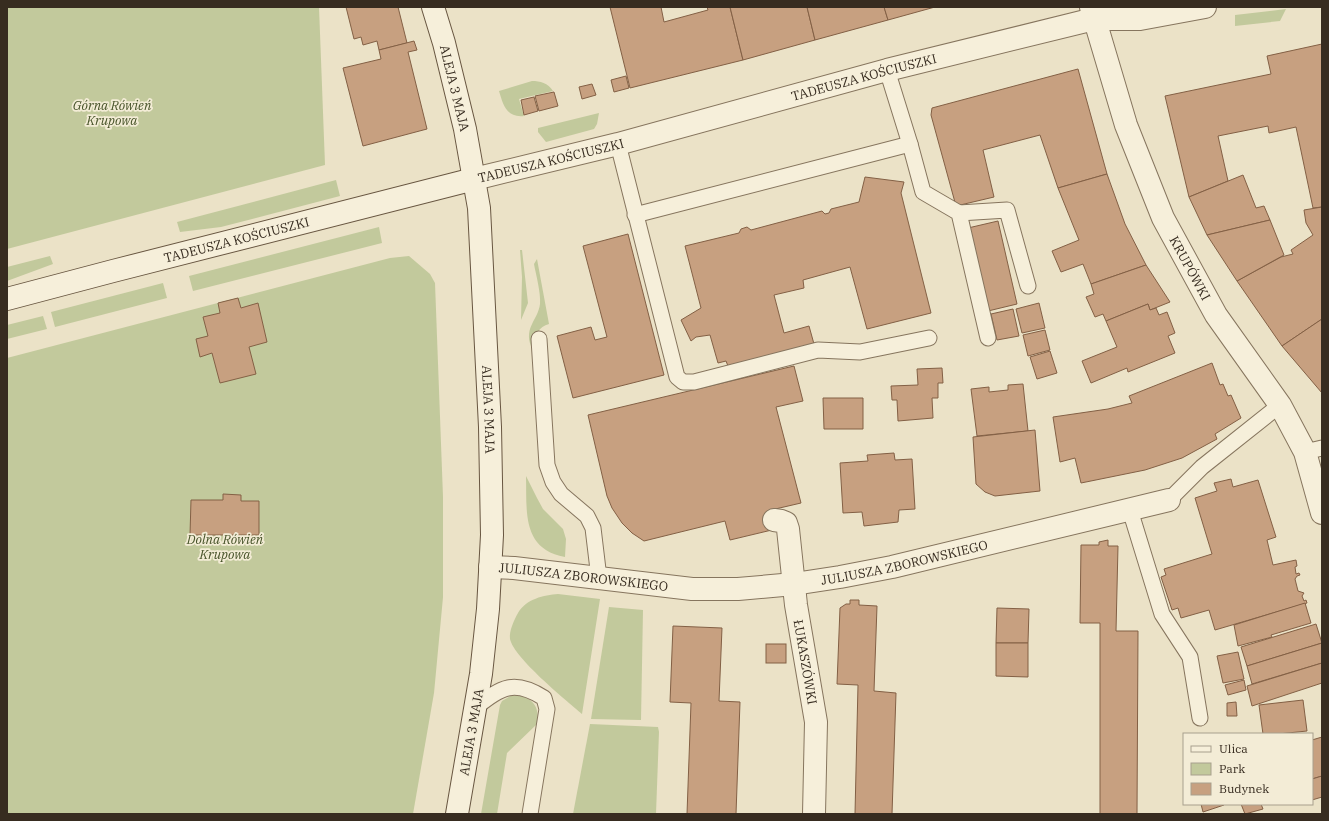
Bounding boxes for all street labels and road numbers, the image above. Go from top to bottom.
street label: ALEJA 3 MAJA [436,43,473,133]
street label: TADEUSZA KOŚCIUSZKI [789,50,938,105]
street label: TADEUSZA KOŚCIUSZKI [476,135,626,187]
street label: TADEUSZA KOŚCIUSZKI [162,213,311,267]
street label: KRUPÓWKI [1165,233,1214,303]
street label: ALEJA 3 MAJA [478,365,498,454]
street label: JULIUSZA ZBOROWSKIEGO [820,536,990,589]
street label: JULIUSZA ZBOROWSKIEGO [498,559,669,595]
street label: ŁUKASZÓWKI [790,618,821,706]
street label: ALEJA 3 MAJA [455,687,488,777]

